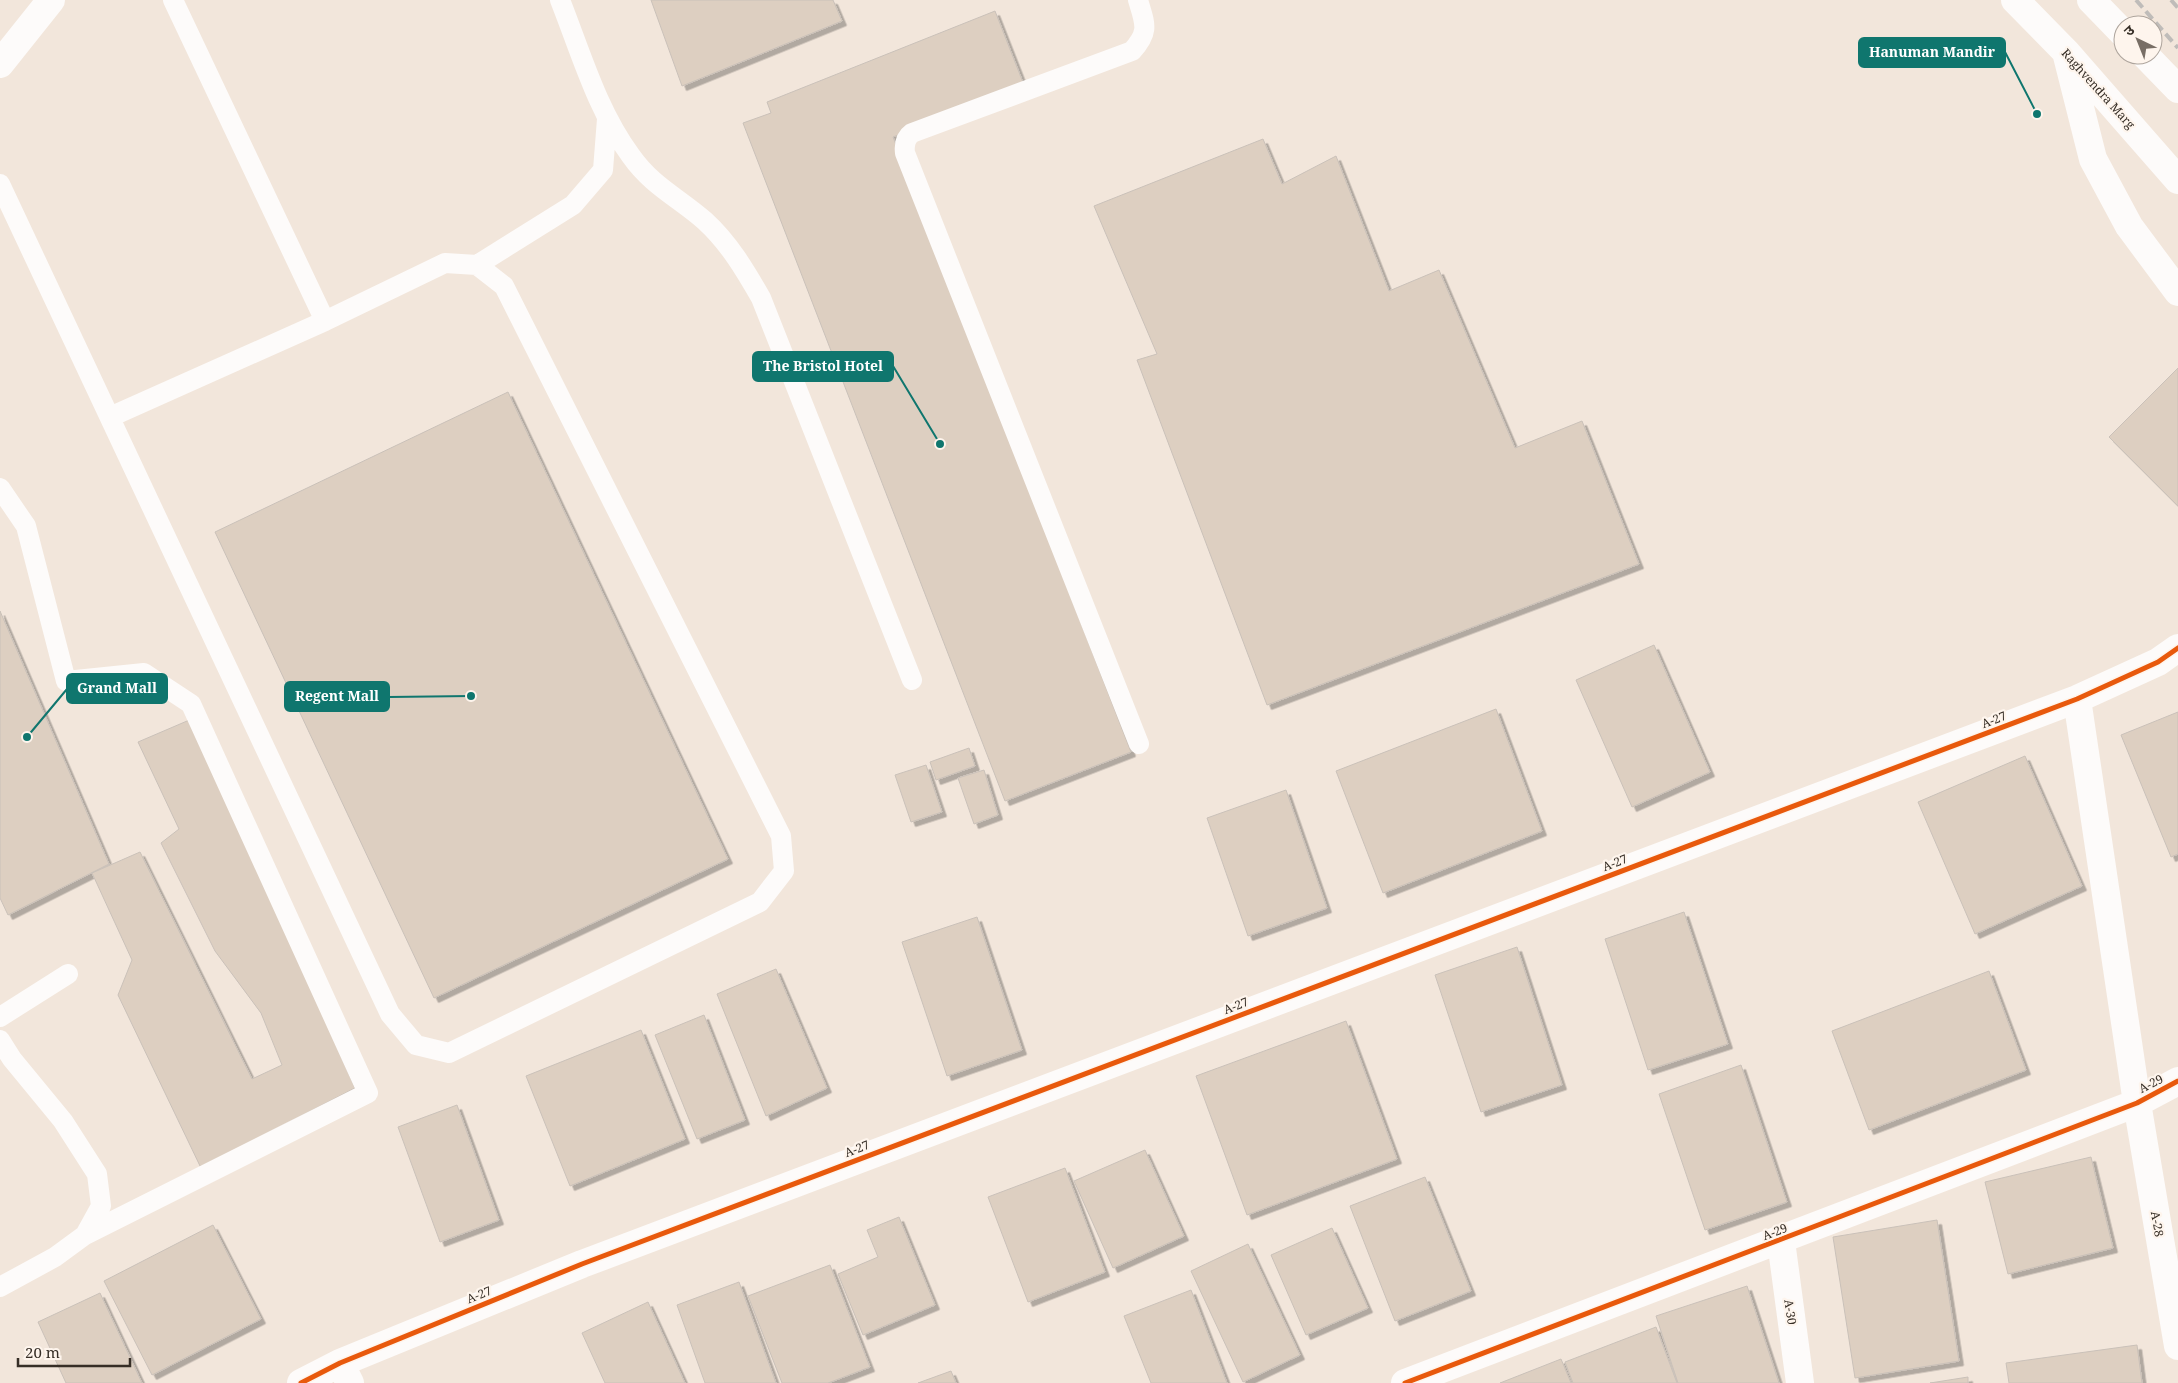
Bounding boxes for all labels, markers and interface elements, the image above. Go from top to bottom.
north arrow [2113,15,2163,65]
text: उ [2119,20,2139,40]
callout: Hanuman Mandir [1859,38,2005,67]
text: Hanuman Mandir [1869,42,1996,61]
street label: Raghvendra Marg [2058,45,2139,133]
callout: The Bristol Hotel [753,352,893,381]
text: The Bristol Hotel [763,356,883,375]
callout: Grand Mall [67,674,167,703]
text: Grand Mall [77,678,157,697]
callout: Regent Mall [285,682,389,711]
text: Regent Mall [295,686,379,705]
street label: A-27 [1979,707,2009,732]
street label: A-27 [1600,850,1630,875]
street label: A-27 [1221,993,1251,1018]
street label: A-29 [2136,1070,2166,1097]
street label: A-27 [842,1136,872,1161]
street label: A-28 [2147,1210,2168,1238]
street label: A-29 [1760,1219,1790,1244]
street label: A-27 [464,1282,494,1307]
street label: A-30 [1780,1298,1801,1326]
scale bar [18,1336,130,1368]
text: 20 m [25,1342,60,1362]

